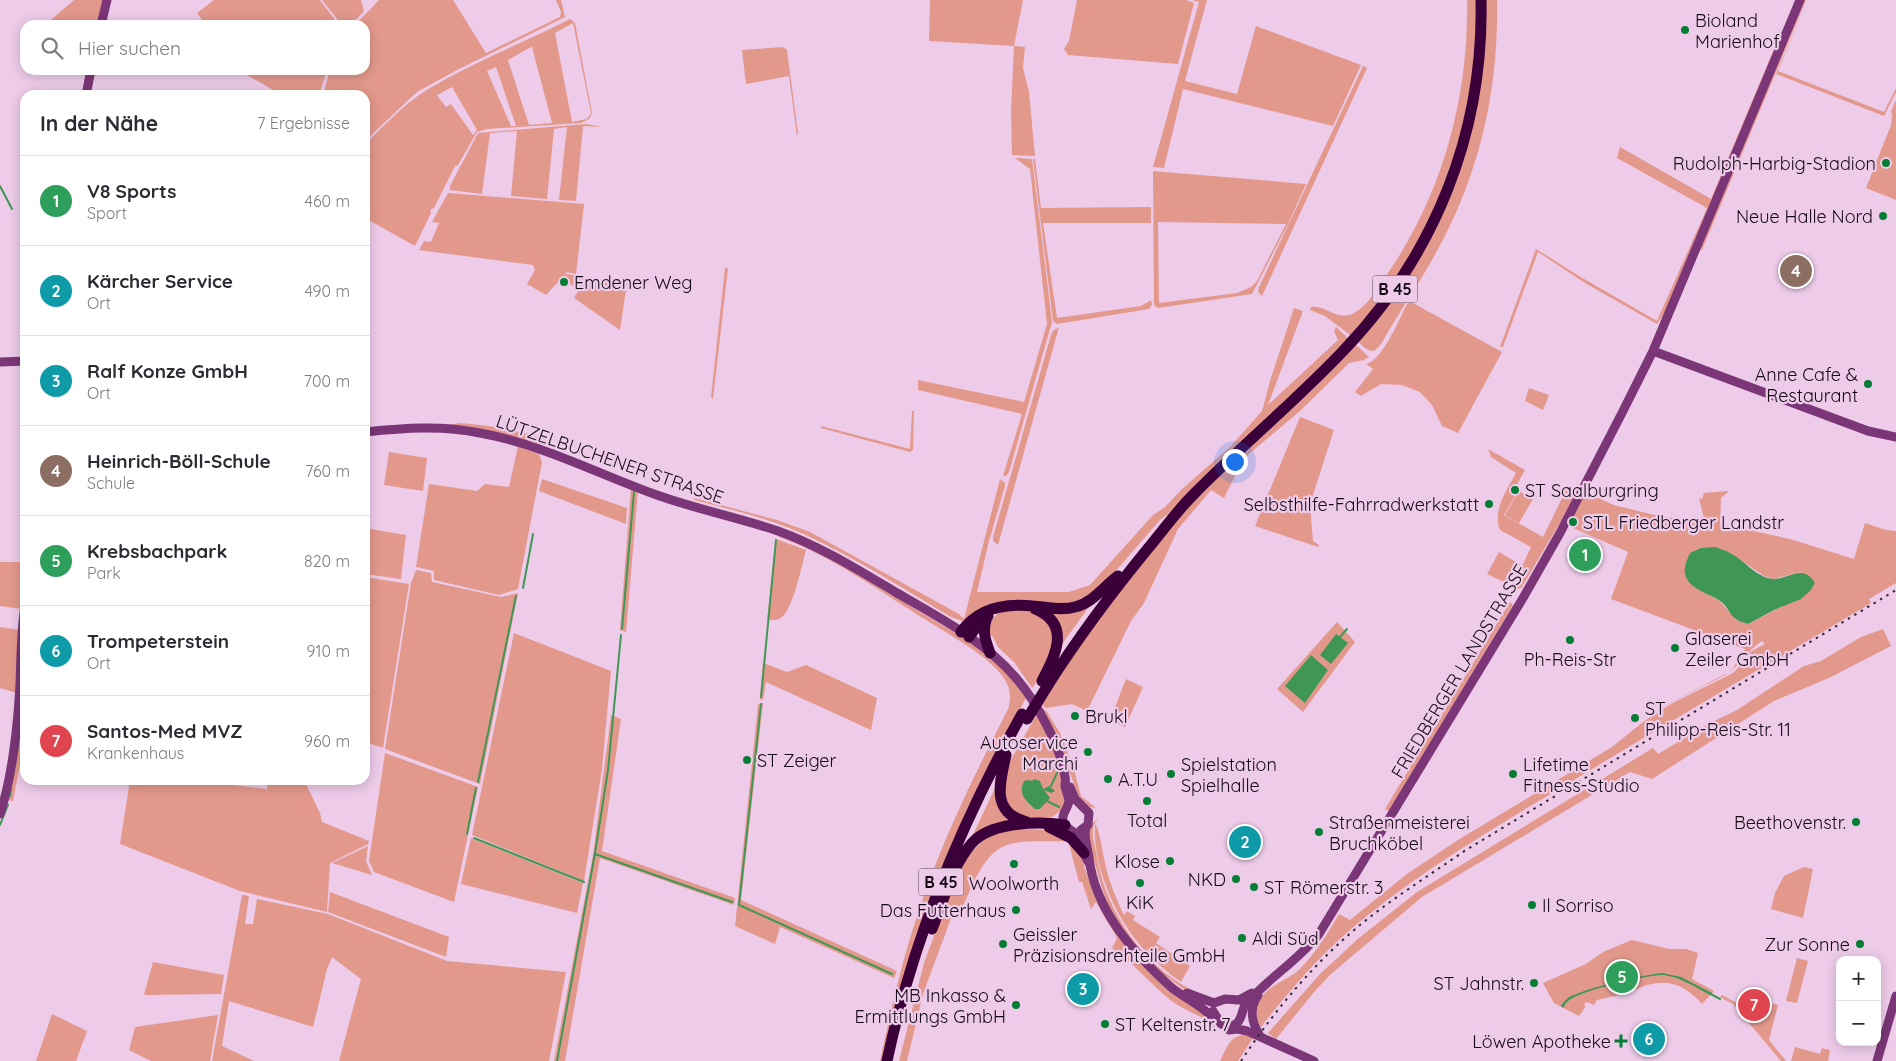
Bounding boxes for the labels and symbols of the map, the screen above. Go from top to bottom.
place label: Bioland Marienhof [1695,9,1780,53]
marker: Bioland Marienhof [1679,24,1691,36]
place label: Rudolph-Harbig-Stadion [1673,152,1876,175]
marker: Rudolph-Harbig-Stadion [1880,157,1892,169]
place label: Neue Halle Nord [1736,205,1873,228]
marker: Neue Halle Nord [1877,210,1889,222]
pin: 4 [1780,252,1812,290]
place label: Emdener Weg [574,271,693,294]
marker: Emdener Weg [558,276,570,288]
road number: B 45 [1372,276,1418,302]
place label: Anne Cafe & Restaurant [1755,363,1858,407]
marker: Anne Cafe & Restaurant [1862,378,1874,390]
street label: LÜTZELBUCHENER STRASSE [493,409,727,509]
your location [1222,449,1248,475]
place label: ST Saalburgring [1525,479,1659,502]
marker: ST Saalburgring [1509,484,1521,496]
place label: Selbsthilfe-Fahrradwerkstatt [1244,493,1479,516]
marker: Selbsthilfe-Fahrradwerkstatt [1483,498,1495,510]
place label: STL Friedberger Landstr [1583,511,1784,534]
marker: STL Friedberger Landstr [1567,516,1579,528]
pin: 1 [1569,536,1601,574]
street label: FRIEDBERGER LANDSTRASSE [1386,560,1532,782]
place label: Glaserei Zeiler GmbH [1685,627,1789,671]
marker: Ph-Reis-Str [1564,634,1576,646]
marker: Glaserei Zeiler GmbH [1669,642,1681,654]
place label: Ph-Reis-Str [1524,648,1616,671]
place label: ST Philipp-Reis-Str. 11 [1645,697,1791,741]
place label: Brukl [1085,705,1128,728]
marker: Brukl [1069,710,1081,722]
marker: ST Philipp-Reis-Str. 11 [1629,712,1641,724]
place label: Autoservice Marchi [980,731,1078,775]
marker: Autoservice Marchi [1082,746,1094,758]
place label: ST Zeiger [757,749,836,772]
place label: Spielstation Spielhalle [1181,753,1277,797]
place label: Lifetime Fitness-Studio [1523,753,1640,797]
marker: ST Zeiger [741,754,753,766]
place label: A.T.U [1118,768,1158,791]
marker: Spielstation Spielhalle [1165,768,1177,780]
marker: Lifetime Fitness-Studio [1507,768,1519,780]
marker: A.T.U [1102,773,1114,785]
marker: Total [1141,795,1153,807]
place label: Total [1127,809,1167,832]
place label: Straßenmeisterei Bruchköbel [1329,811,1470,855]
place label: Beethovenstr. [1734,811,1846,834]
marker: Beethovenstr. [1850,816,1862,828]
pin: 2 [1229,823,1261,861]
marker: Straßenmeisterei Bruchköbel [1313,826,1325,838]
place label: Klose [1114,850,1160,873]
marker: Klose [1164,855,1176,867]
marker: Woolworth [1008,858,1020,870]
place label: NKD [1188,868,1226,891]
road number: B 45 [918,869,964,896]
place label: Woolworth [969,872,1059,895]
marker: NKD [1230,873,1242,885]
place label: ST Römerstr. 3 [1264,876,1384,899]
marker: KiK [1134,877,1146,889]
marker: ST Römerstr. 3 [1248,881,1260,893]
place label: KiK [1126,891,1154,914]
place label: Il Sorriso [1542,894,1614,917]
place label: Das Futterhaus [880,899,1006,922]
marker: Il Sorriso [1526,899,1538,911]
marker: Das Futterhaus [1010,904,1022,916]
place label: Geissler Präzisionsdrehteile GmbH [1013,923,1226,967]
place label: Aldi Süd [1252,927,1319,950]
marker: Aldi Süd [1236,932,1248,944]
place label: Zur Sonne [1764,933,1850,956]
marker: Geissler Präzisionsdrehteile GmbH [997,938,1009,950]
marker: Zur Sonne [1854,938,1866,950]
pin: 5 [1606,958,1638,996]
pin: 3 [1067,970,1099,1008]
place label: ST Jahnstr. [1433,972,1524,995]
marker: ST Jahnstr. [1528,977,1540,989]
place label: MB Inkasso & Ermittlungs GmbH [854,984,1006,1028]
pin: 7 [1738,986,1770,1024]
marker: MB Inkasso & Ermittlungs GmbH [1010,999,1022,1011]
place label: ST Keltenstr. 7 [1115,1013,1231,1036]
marker: ST Keltenstr. 7 [1099,1018,1111,1030]
pin: 6 [1633,1020,1665,1058]
place label: Löwen Apotheke [1472,1030,1611,1053]
marker: Löwen Apotheke [1615,1035,1627,1047]

